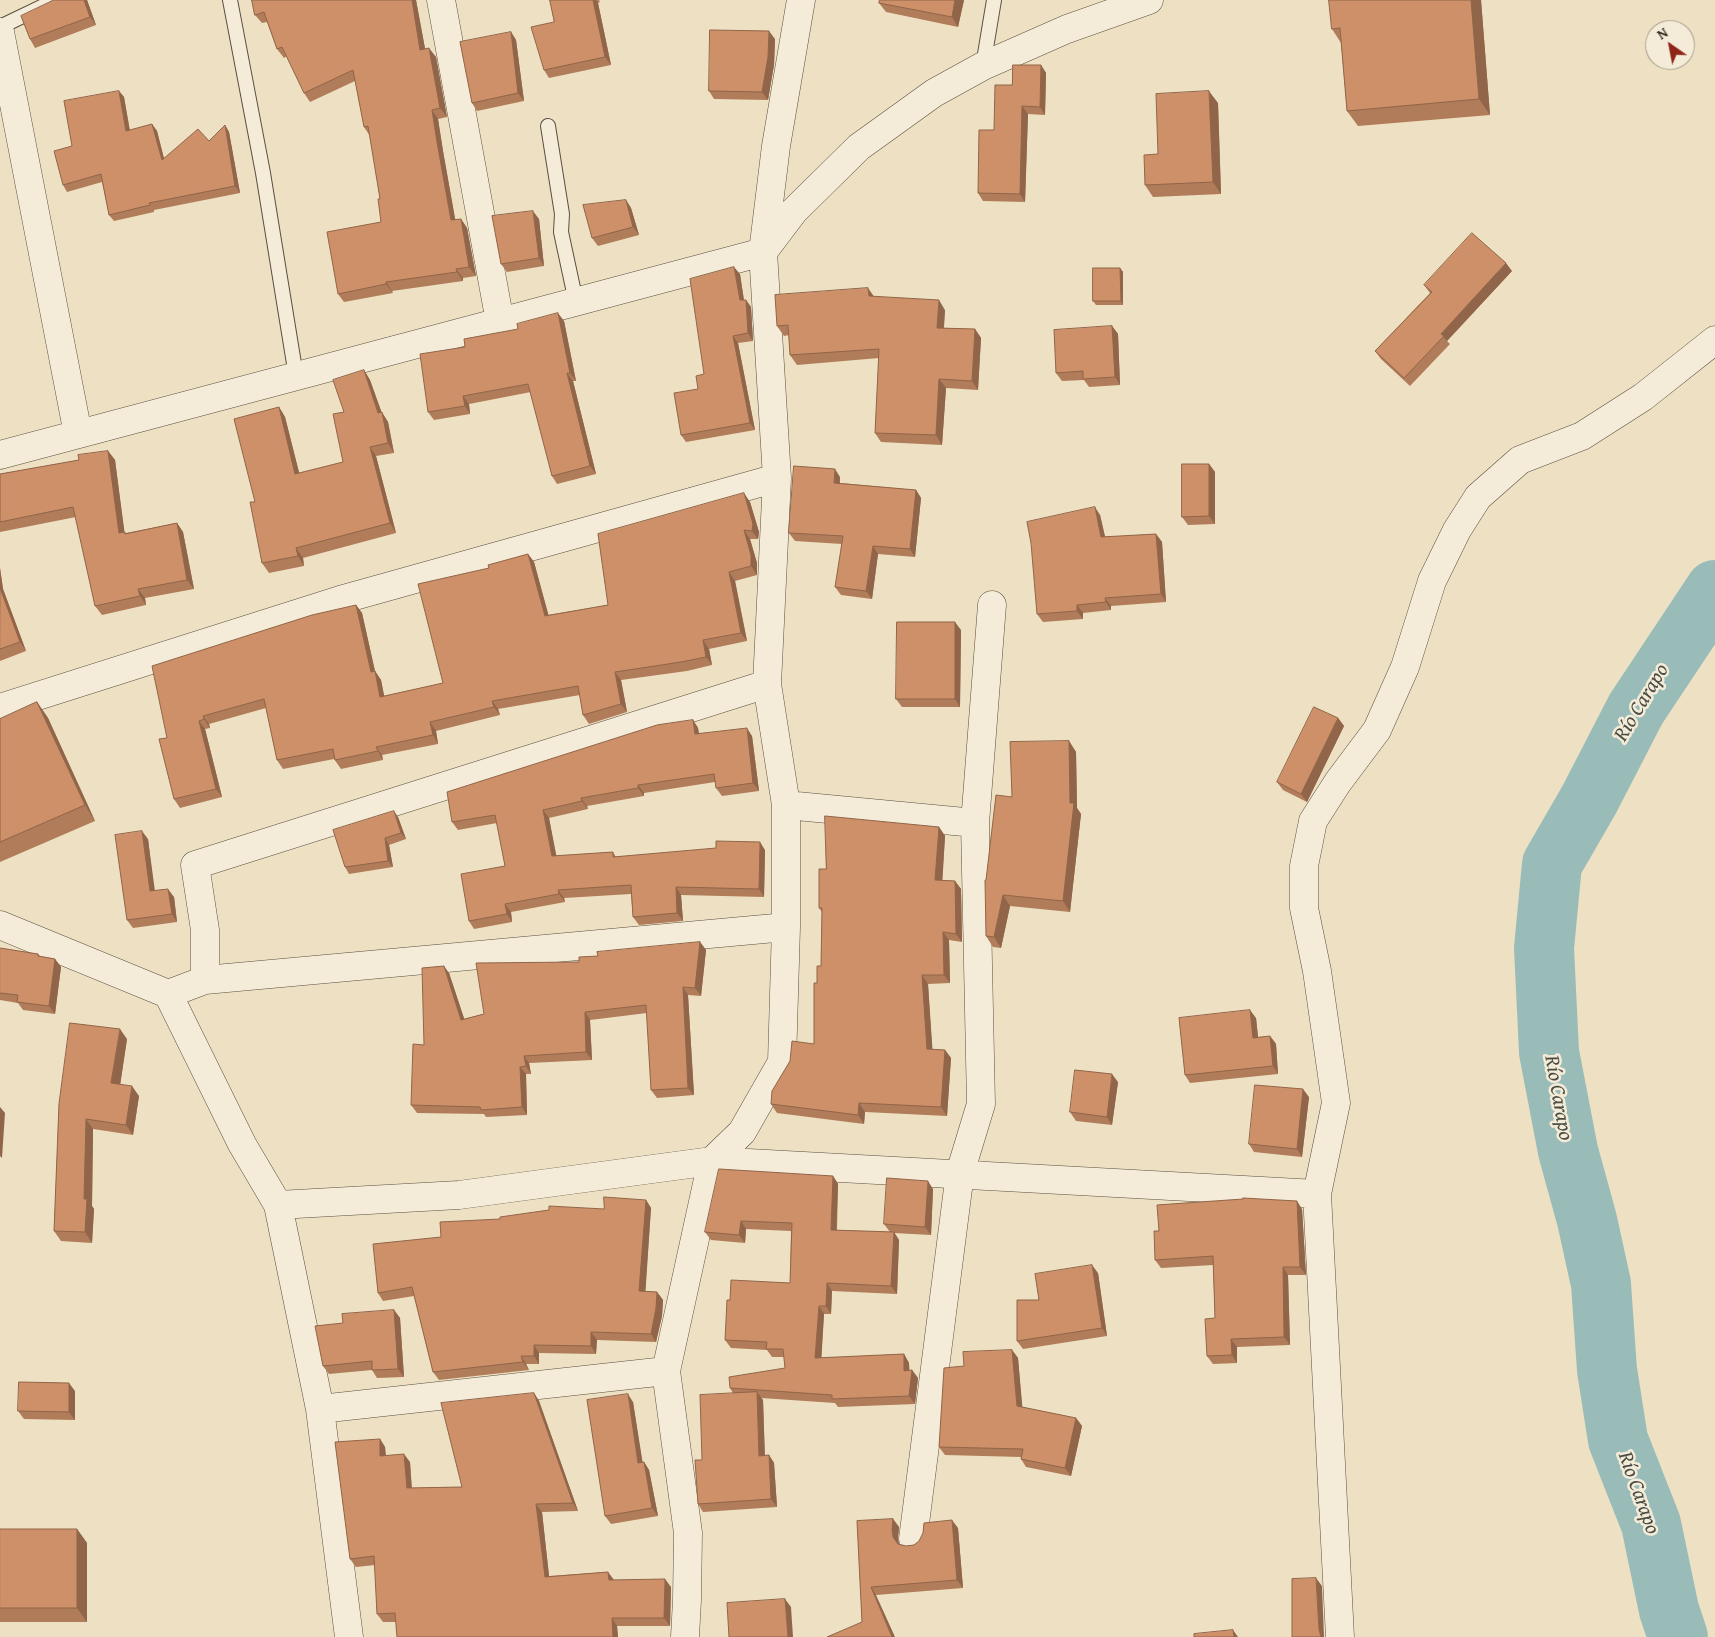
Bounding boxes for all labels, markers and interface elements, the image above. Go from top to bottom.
north arrow [1645,20,1695,70]
text: N [1653,22,1672,44]
water label: Río Carapo [1609,660,1675,746]
water label: Río Carapo [1538,1054,1578,1142]
water label: Río Carapo [1611,1448,1665,1538]

